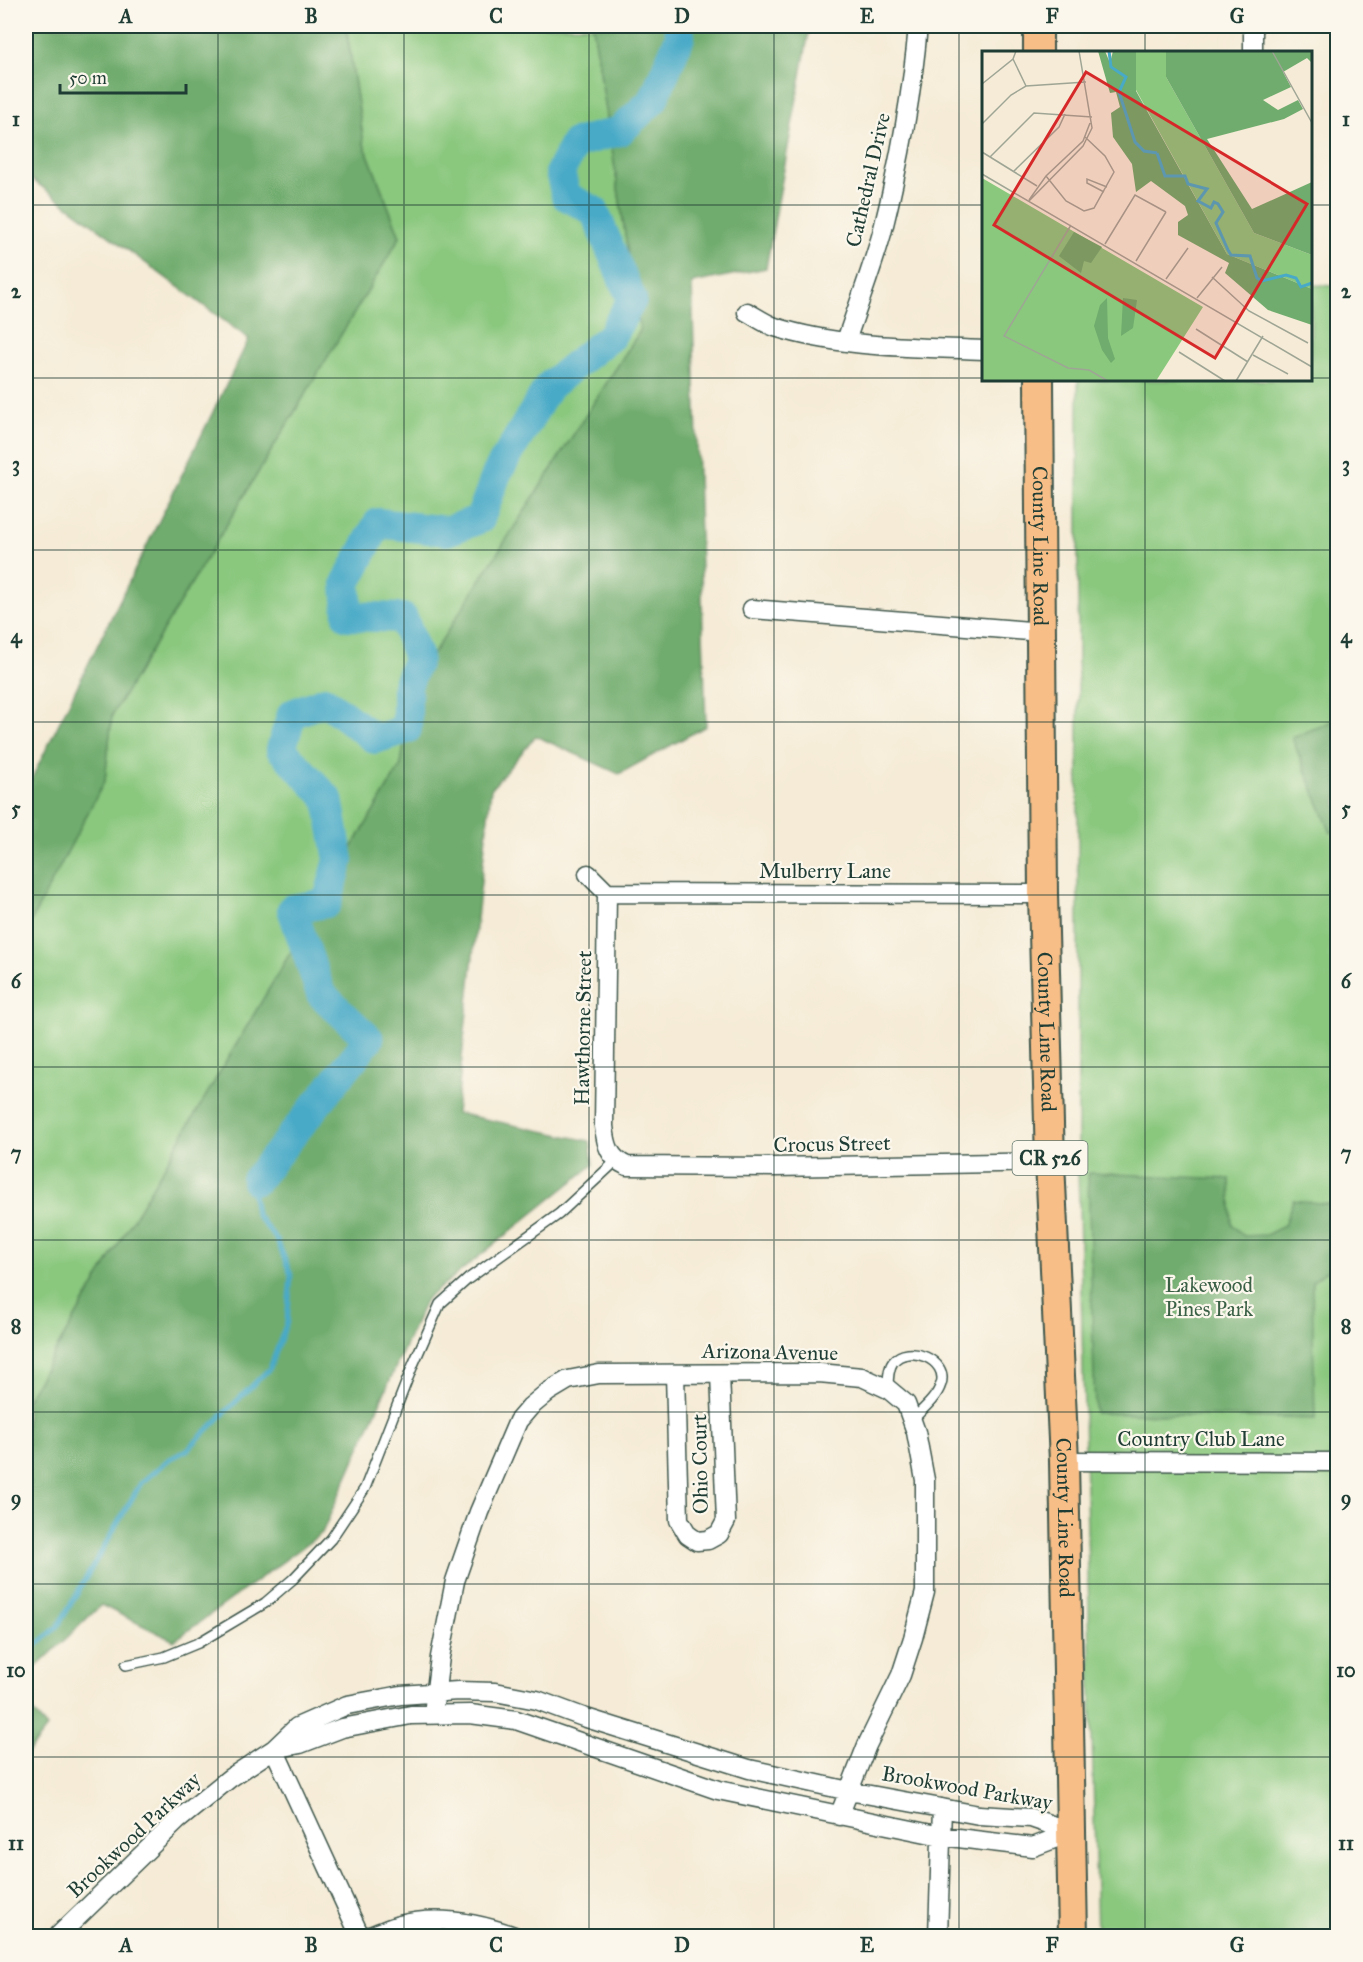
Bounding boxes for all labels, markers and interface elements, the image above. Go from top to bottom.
text: A [117,4,133,28]
text: B [304,4,318,28]
text: C [489,4,503,28]
text: D [674,4,690,28]
text: E [860,4,875,28]
text: F [1045,4,1059,28]
text: G [1230,4,1245,28]
inset map [982,51,1312,381]
scale bar [60,57,186,95]
text: 50 m [69,67,107,89]
text: 1 [12,107,20,131]
text: 1 [1342,107,1350,131]
street label: Cathedral Drive [840,110,896,250]
text: 2 [11,279,22,303]
text: 2 [1341,279,1352,303]
text: 3 [12,452,20,477]
text: 3 [1342,452,1350,477]
street label: County Line Road [1027,466,1054,627]
text: 4 [10,624,22,649]
text: 4 [1340,624,1352,649]
text: 5 [11,796,21,820]
text: 5 [1341,796,1351,820]
street label: Mulberry Lane [759,858,891,884]
street label: Hawthorne Street [569,950,597,1106]
street label: County Line Road [1032,952,1062,1113]
text: 6 [11,969,23,993]
text: 6 [1341,969,1353,993]
street label: Crocus Street [773,1130,891,1158]
text: 7 [11,1141,22,1165]
road number: CR 526 [1012,1141,1088,1175]
text: 7 [1341,1141,1352,1165]
park label: Lakewood Pines Park [1165,1272,1254,1322]
text: 8 [11,1314,21,1338]
text: 8 [1341,1314,1351,1338]
street label: Arizona Avenue [701,1338,838,1366]
street label: Ohio Court [686,1413,714,1514]
street label: Country Club Lane [1117,1426,1285,1452]
street label: County Line Road [1050,1437,1080,1598]
text: 9 [11,1486,21,1511]
text: 9 [1341,1486,1351,1511]
text: 10 [6,1658,26,1682]
text: 10 [1336,1658,1356,1682]
street label: Brookwood Parkway [880,1760,1056,1816]
street label: Brookwood Parkway [62,1766,207,1903]
text: 11 [8,1831,24,1855]
text: 11 [1338,1831,1354,1855]
text: A [117,1933,133,1957]
text: B [304,1933,318,1957]
text: C [489,1933,503,1957]
text: D [674,1933,690,1957]
text: E [860,1933,875,1957]
text: F [1045,1933,1059,1957]
text: G [1230,1933,1245,1957]

